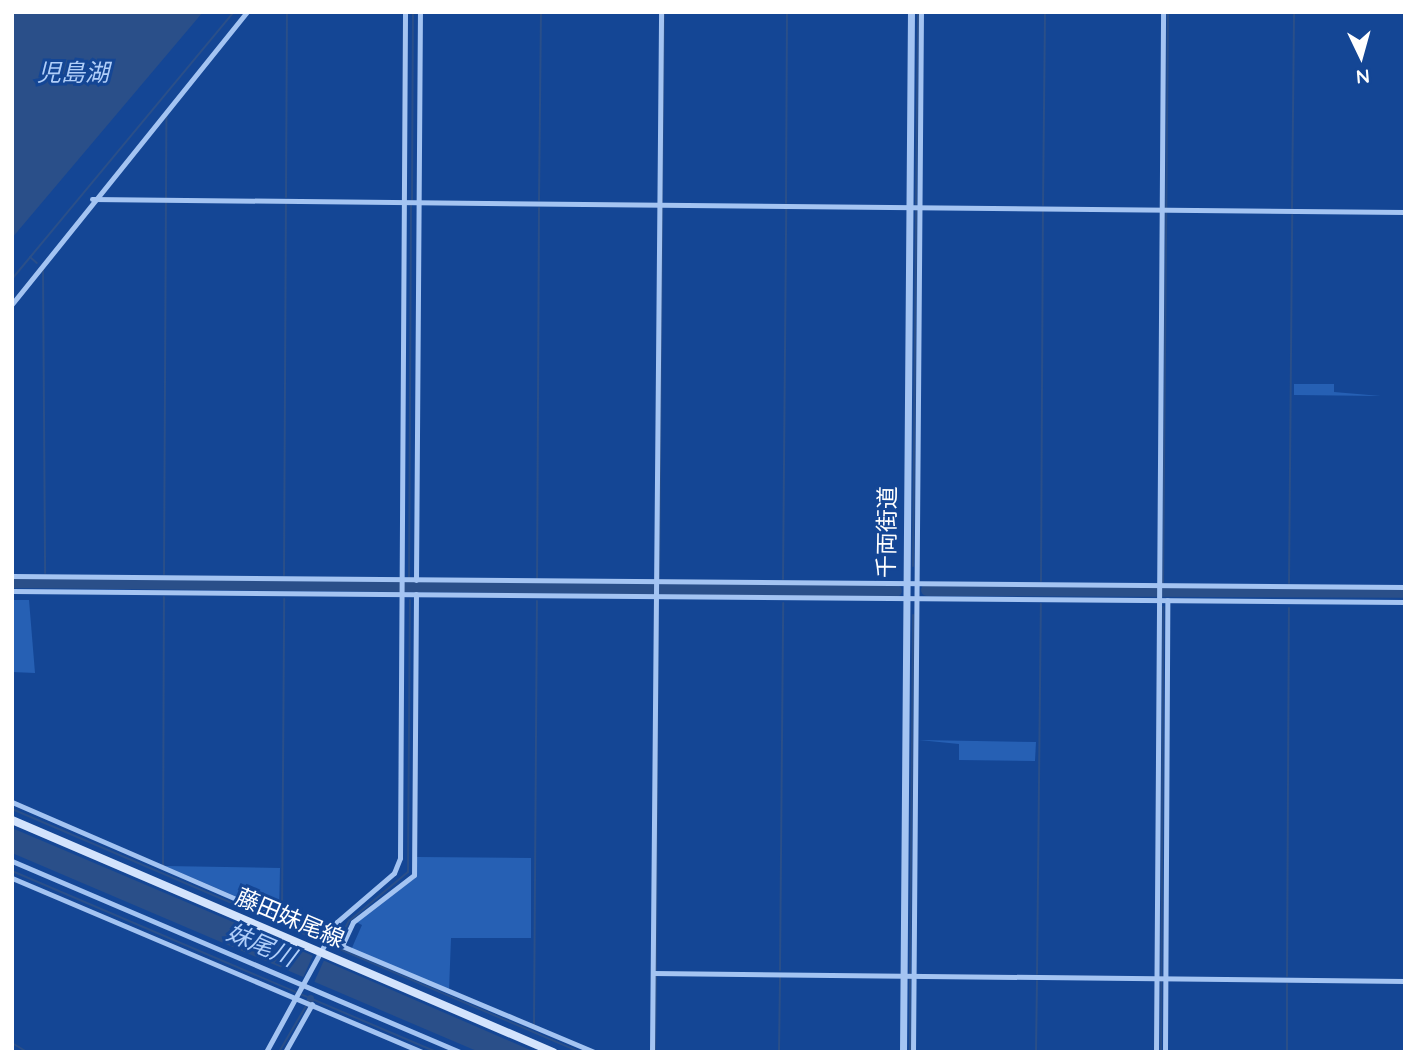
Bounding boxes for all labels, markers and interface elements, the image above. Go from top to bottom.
north arrow [1326,21,1396,91]
water label: 児島湖 [37,59,109,87]
text: N [1355,64,1371,89]
street label: 千両街道 [872,486,902,578]
street label: 藤田妹尾線 [232,883,348,953]
water label: 妹尾川 [222,918,300,972]

